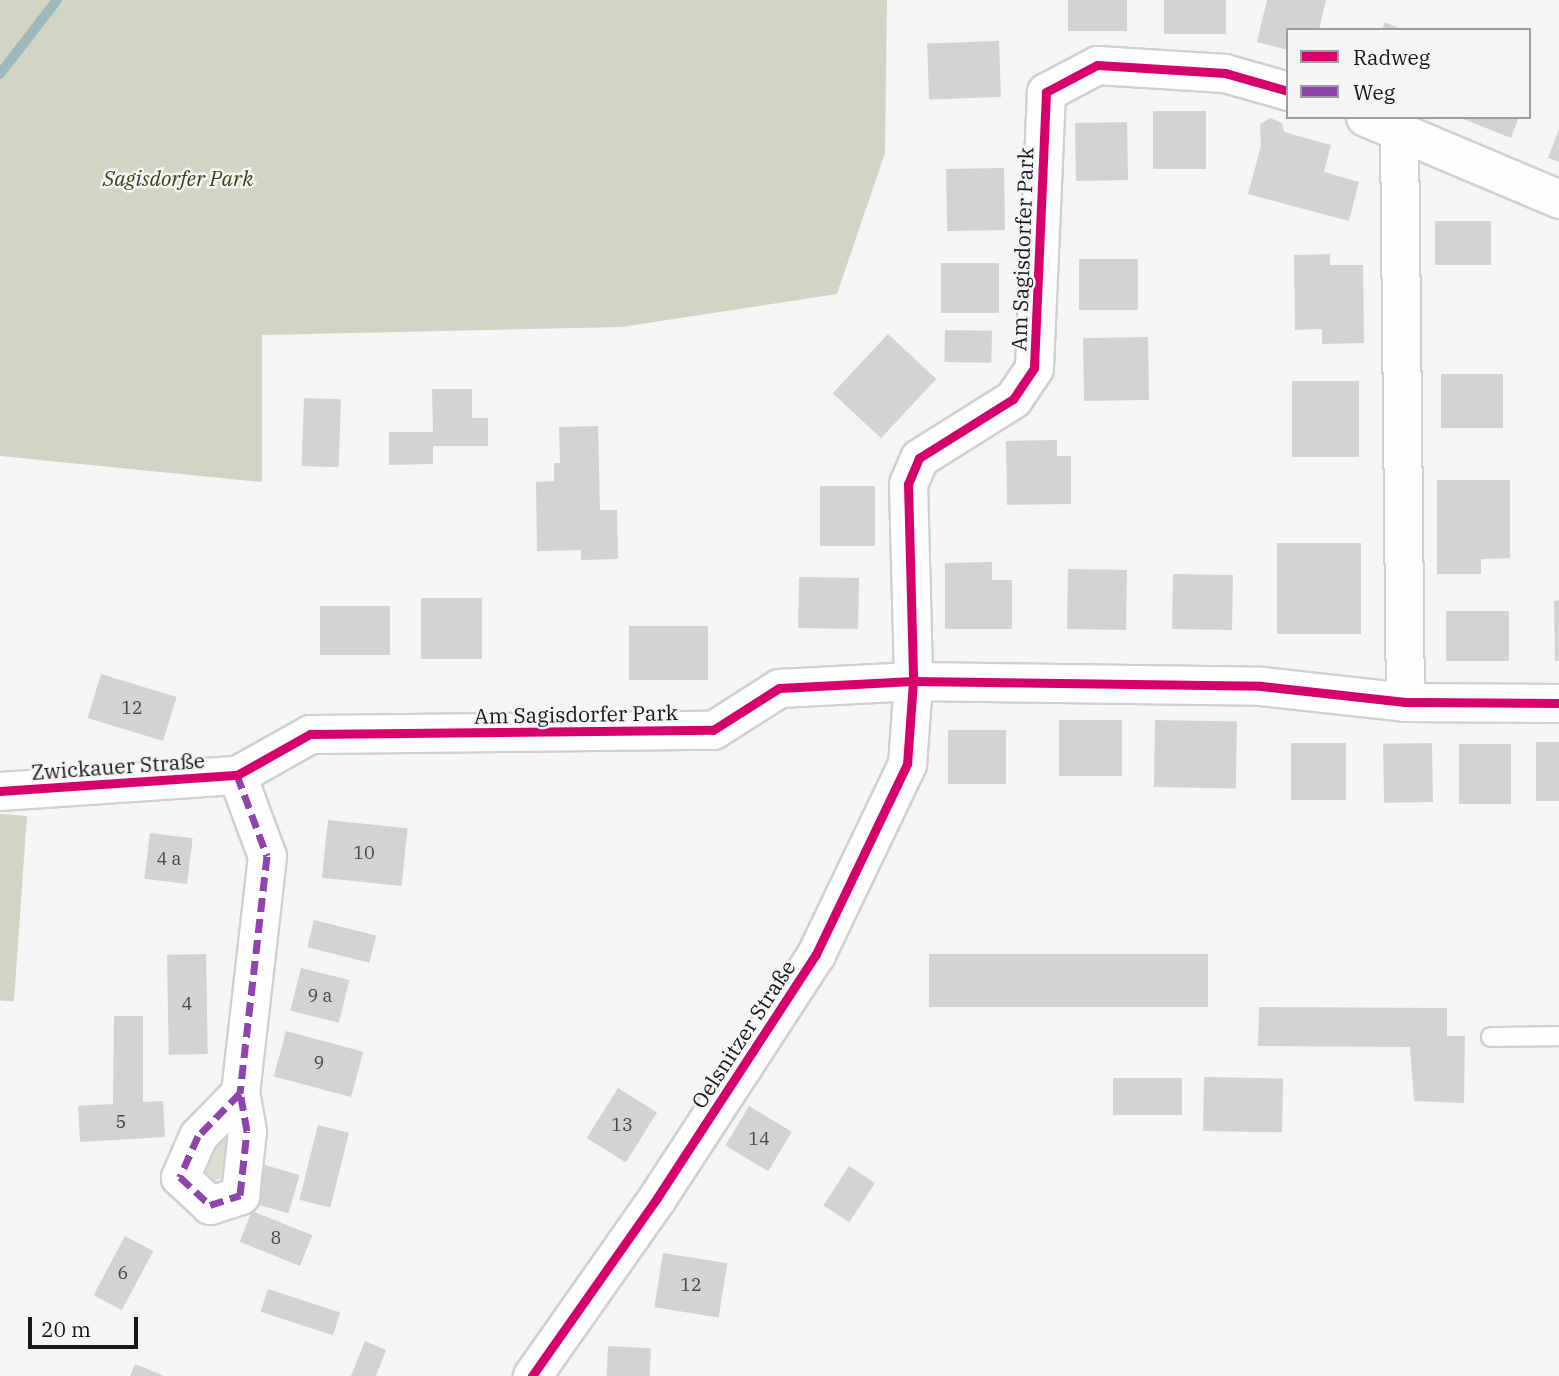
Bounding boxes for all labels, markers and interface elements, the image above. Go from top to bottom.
legend [1286,28,1531,119]
text: Radweg [1353,43,1430,71]
text: Weg [1353,78,1395,106]
street label: Am Sagisdorfer Park [1006,147,1038,351]
park label: Sagisdorfer Park [103,165,253,191]
house number: 12 [121,697,143,719]
street label: Am Sagisdorfer Park [474,700,678,728]
street label: Zwickauer Straße [30,747,206,785]
house number: 10 [353,842,375,864]
house number: 4 a [157,848,181,870]
street label: Oelsnitzer Straße [686,955,800,1113]
house number: 9 a [308,985,332,1007]
house number: 4 [182,993,192,1015]
house number: 9 [314,1052,324,1074]
house number: 5 [116,1111,126,1133]
house number: 13 [611,1114,633,1136]
house number: 14 [748,1128,770,1150]
house number: 8 [271,1227,281,1249]
house number: 6 [118,1262,128,1284]
house number: 12 [680,1274,702,1296]
scale bar [32,1302,142,1346]
text: 20 m [41,1315,91,1343]

